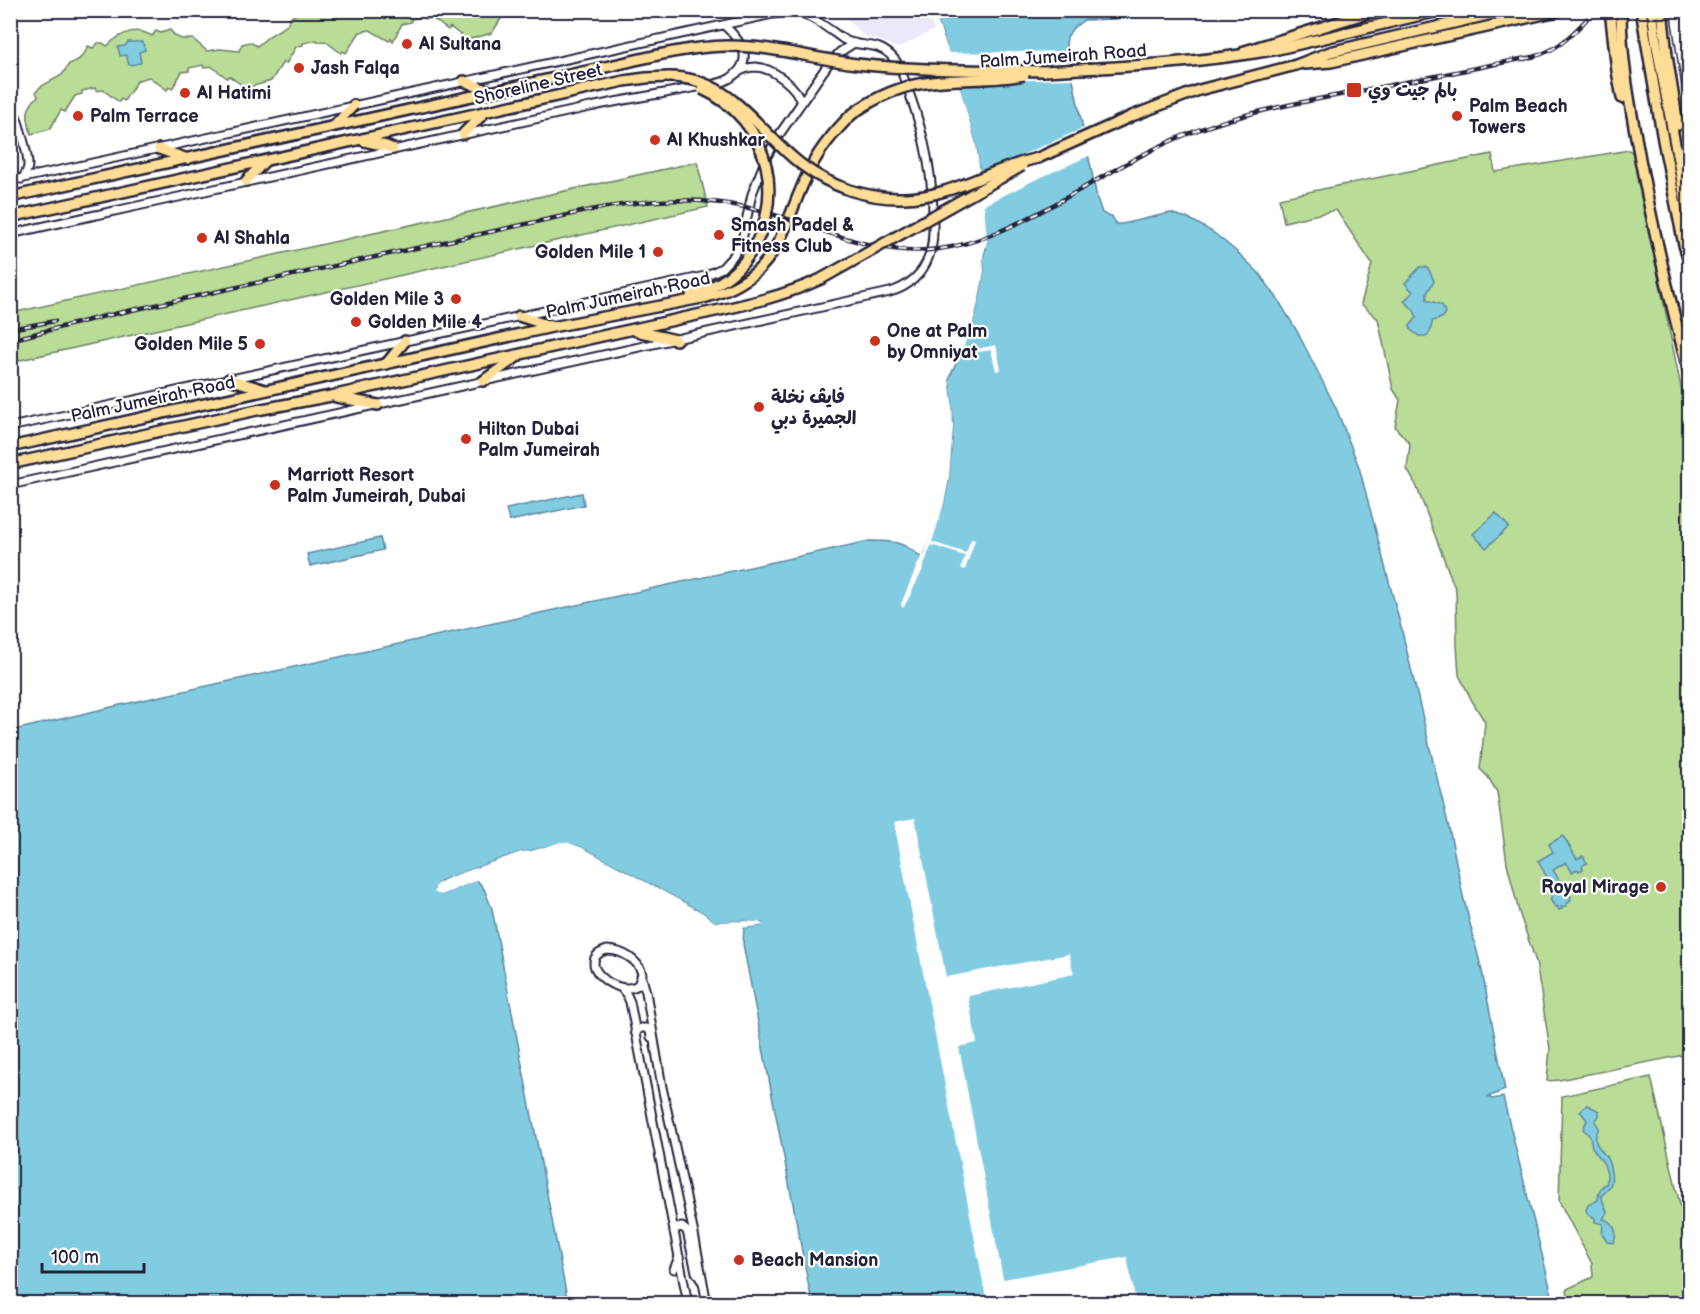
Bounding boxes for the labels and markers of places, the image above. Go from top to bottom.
place label: Al Sultana [418,34,501,55]
marker: Al Sultana [400,37,414,51]
place label: Jash Falqa [311,58,400,79]
marker: Jash Falqa [292,61,306,75]
place label: بالم جيت وي [1368,80,1457,104]
marker: بالم جيت وي [1345,81,1363,99]
place label: Al Hatimi [196,83,271,104]
marker: Al Hatimi [178,86,192,100]
place label: Palm Beach Towers [1469,96,1568,138]
place label: Palm Terrace [90,106,199,127]
marker: Palm Terrace [71,109,85,123]
marker: Palm Beach Towers [1450,109,1464,123]
place label: Al Khushkar [666,130,766,151]
marker: Al Khushkar [648,133,662,147]
place label: Smash Padel & Fitness Club [731,215,854,257]
place label: Al Shahla [213,228,290,249]
marker: Smash Padel & Fitness Club [712,228,726,242]
marker: Al Shahla [195,231,209,245]
place label: Golden Mile 1 [535,242,646,263]
marker: Golden Mile 1 [651,245,665,259]
place label: Golden Mile 3 [330,289,444,310]
marker: Golden Mile 3 [449,292,463,306]
place label: Golden Mile 4 [368,312,482,333]
marker: Golden Mile 4 [349,315,363,329]
place label: One at Palm by Omniyat [887,321,987,363]
place label: Golden Mile 5 [134,334,248,355]
marker: One at Palm by Omniyat [868,334,882,348]
marker: Golden Mile 5 [253,337,267,351]
place label: فايڤ نخلة الجميرة دبي [771,387,856,434]
marker: فايڤ نخلة الجميرة دبي [752,400,766,414]
place label: Hilton Dubai Palm Jumeirah [478,419,600,461]
marker: Hilton Dubai Palm Jumeirah [459,432,473,446]
place label: Marriott Resort Palm Jumeirah, Dubai [287,465,466,507]
marker: Marriott Resort Palm Jumeirah, Dubai [268,478,282,492]
place label: Royal Mirage [1541,877,1649,898]
marker: Royal Mirage [1654,880,1668,894]
place label: Beach Mansion [751,1250,878,1271]
marker: Beach Mansion [732,1253,746,1267]

